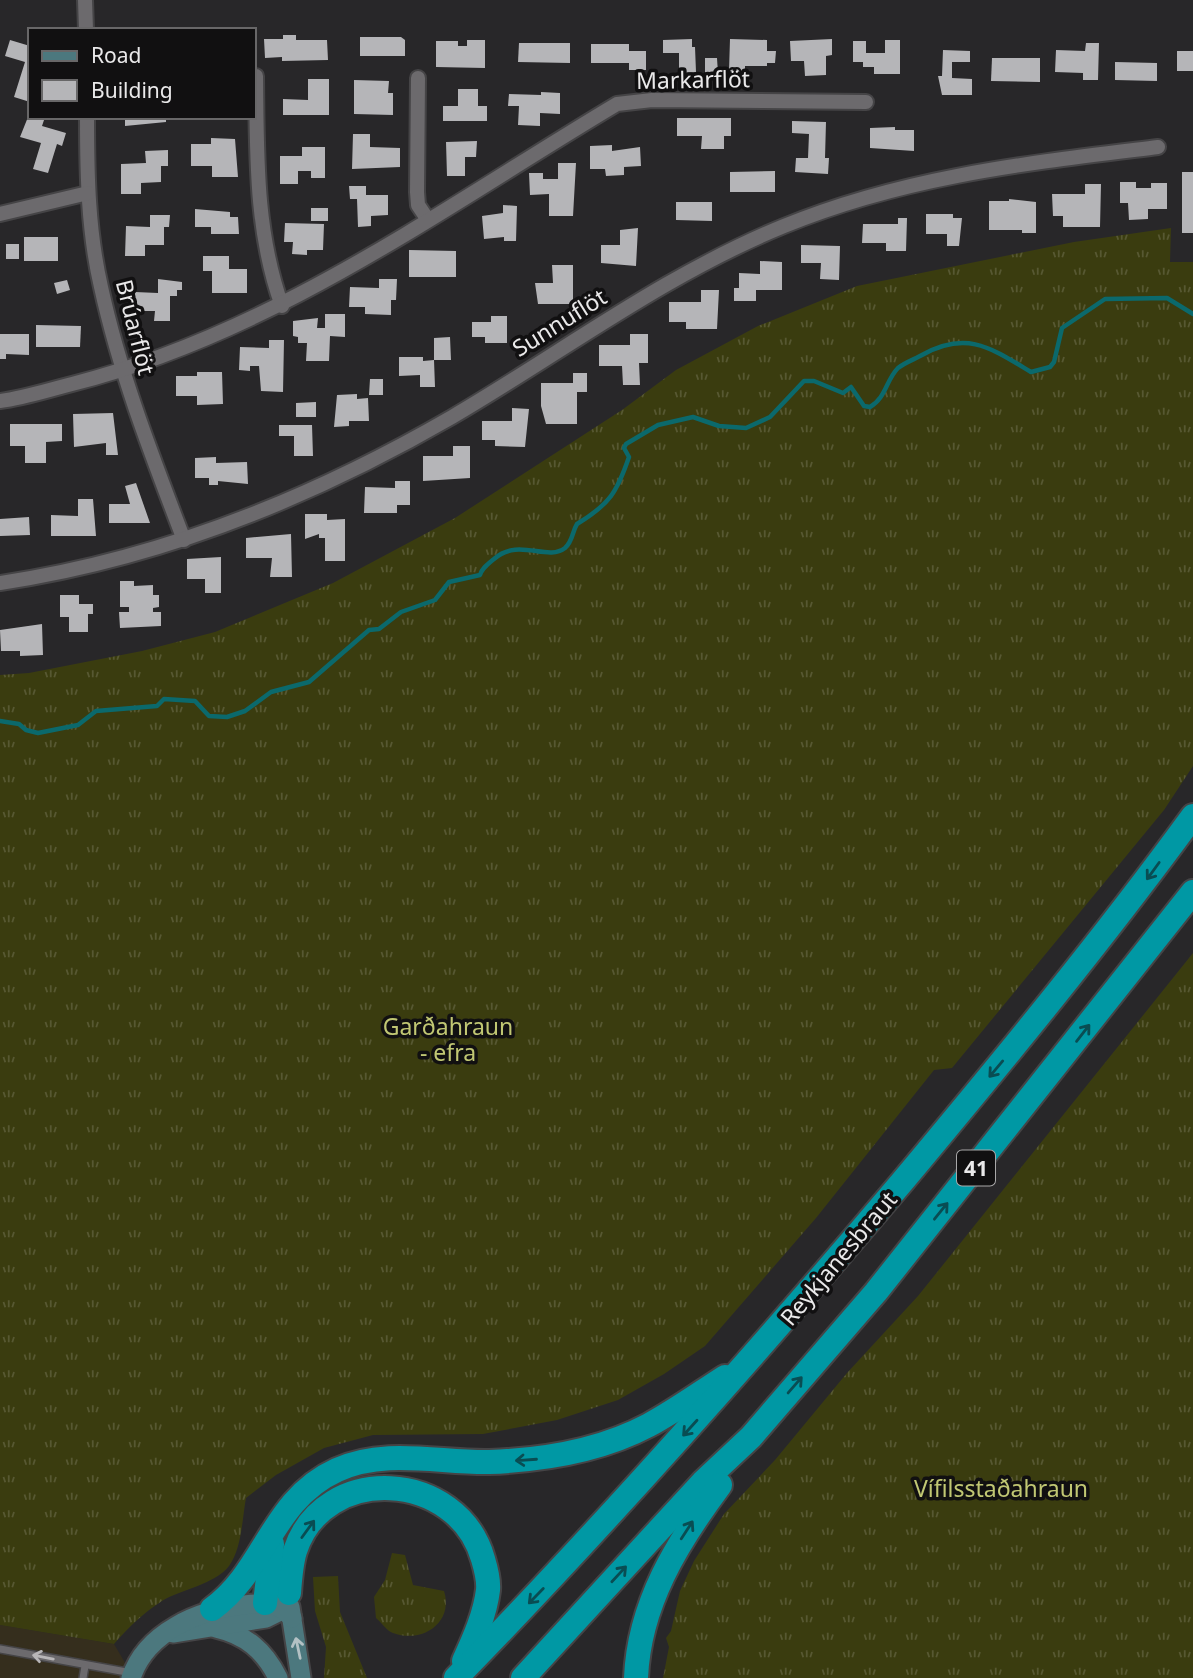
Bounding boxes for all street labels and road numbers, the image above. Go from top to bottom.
street label: Markarflöt [636,62,750,96]
street label: Brúarflöt [109,276,163,378]
street label: Sunnuflöt [506,280,612,364]
road number: 41 [957,1150,995,1186]
street label: Reykjanesbraut [772,1184,904,1332]

